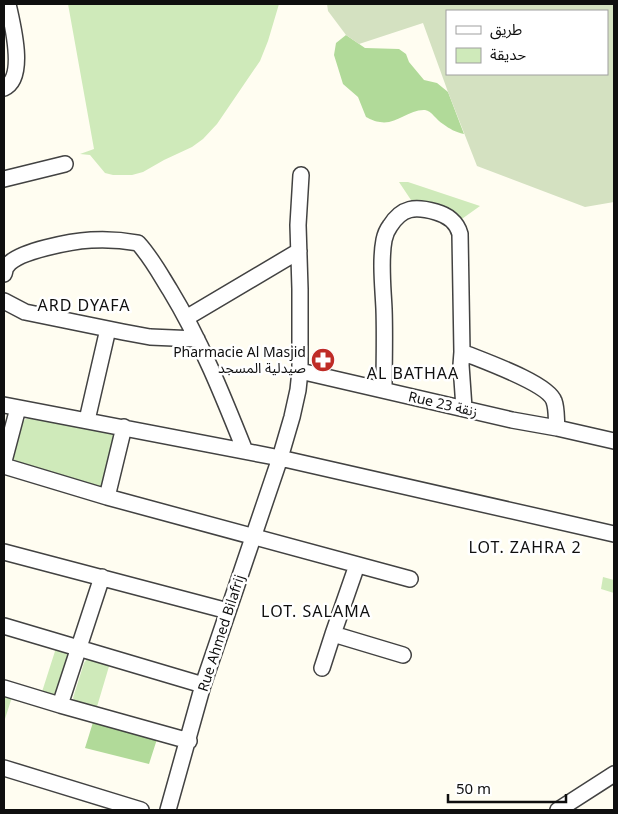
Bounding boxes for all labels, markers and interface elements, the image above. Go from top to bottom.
legend [446,10,608,75]
text: طريق [490,14,522,46]
text: حديقة [490,39,526,71]
district label: ARD DYAFA [37,289,131,323]
place label: Pharmacie Al Masjid صيدلية المسجد [173,338,306,383]
pharmacy icon: Pharmacie Al Masjid صيدلية المسجد [310,347,336,373]
district label: AL BATHAA [367,357,459,391]
street label: Rue 23 زنقة [405,382,481,427]
district label: LOT. ZAHRA 2 [468,531,582,565]
street label: Rue Ahmed Bilafrij [189,571,254,696]
district label: LOT. SALAMA [261,595,371,629]
scale bar [448,772,566,804]
text: 50 m [456,773,491,805]

